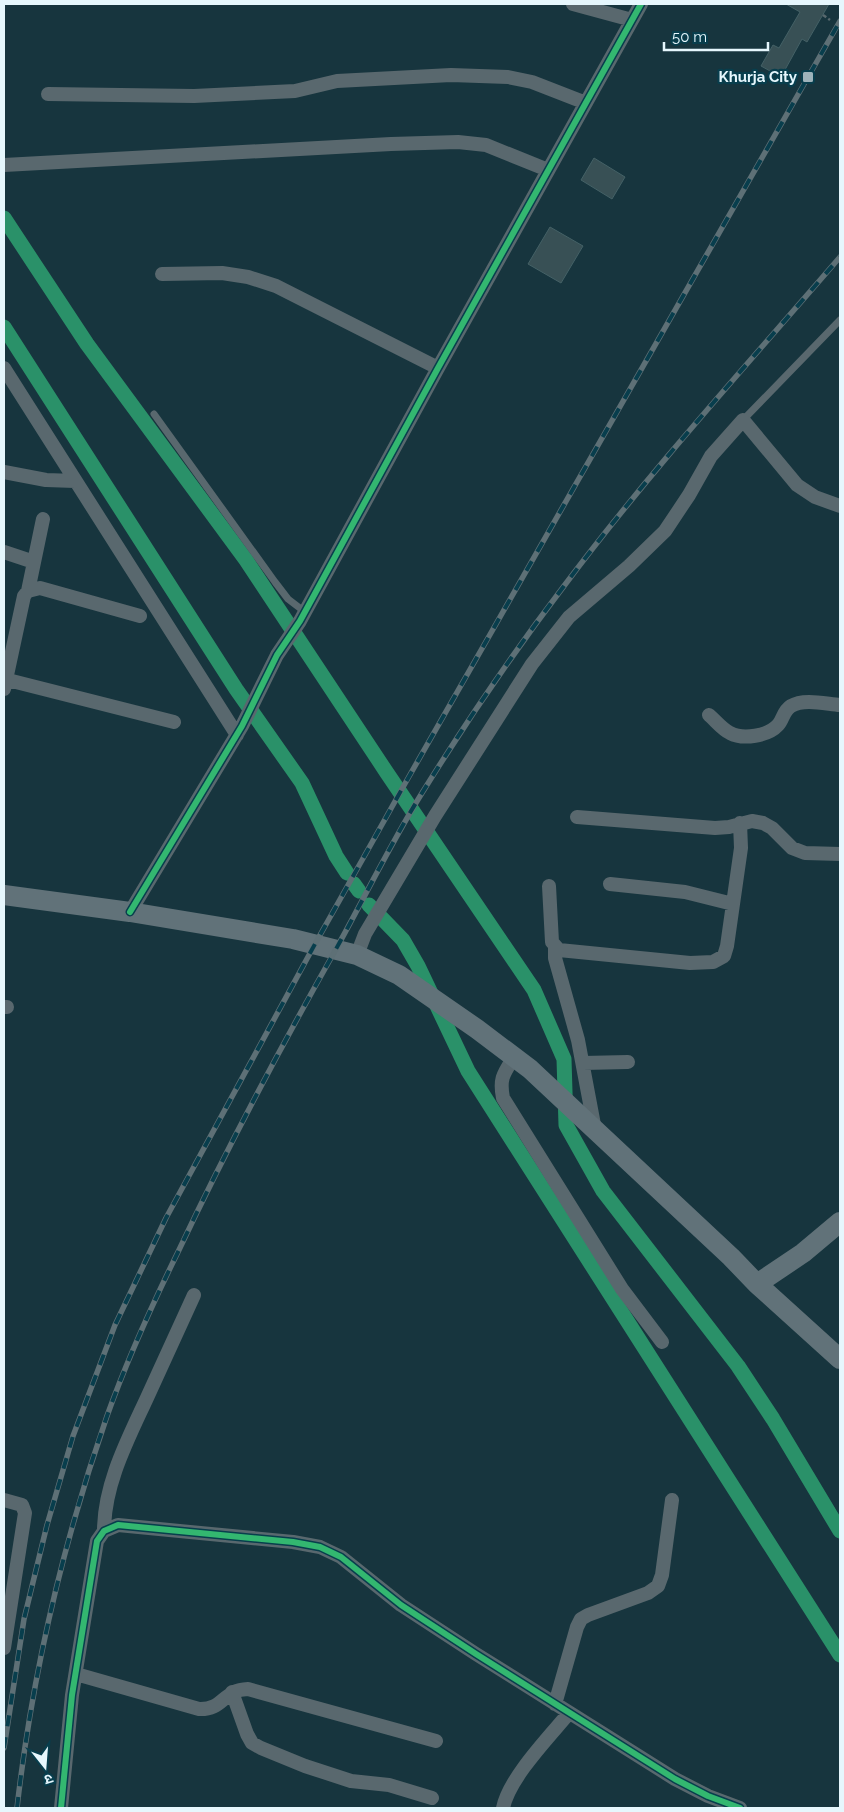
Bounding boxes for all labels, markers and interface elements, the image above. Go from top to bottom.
scale bar [664,20,768,52]
text: 50 m [672,28,707,46]
place label: Khurja City [719,68,798,86]
marker: Khurja City [801,70,815,84]
north arrow [20,1742,70,1792]
text: उ [42,1771,55,1789]

